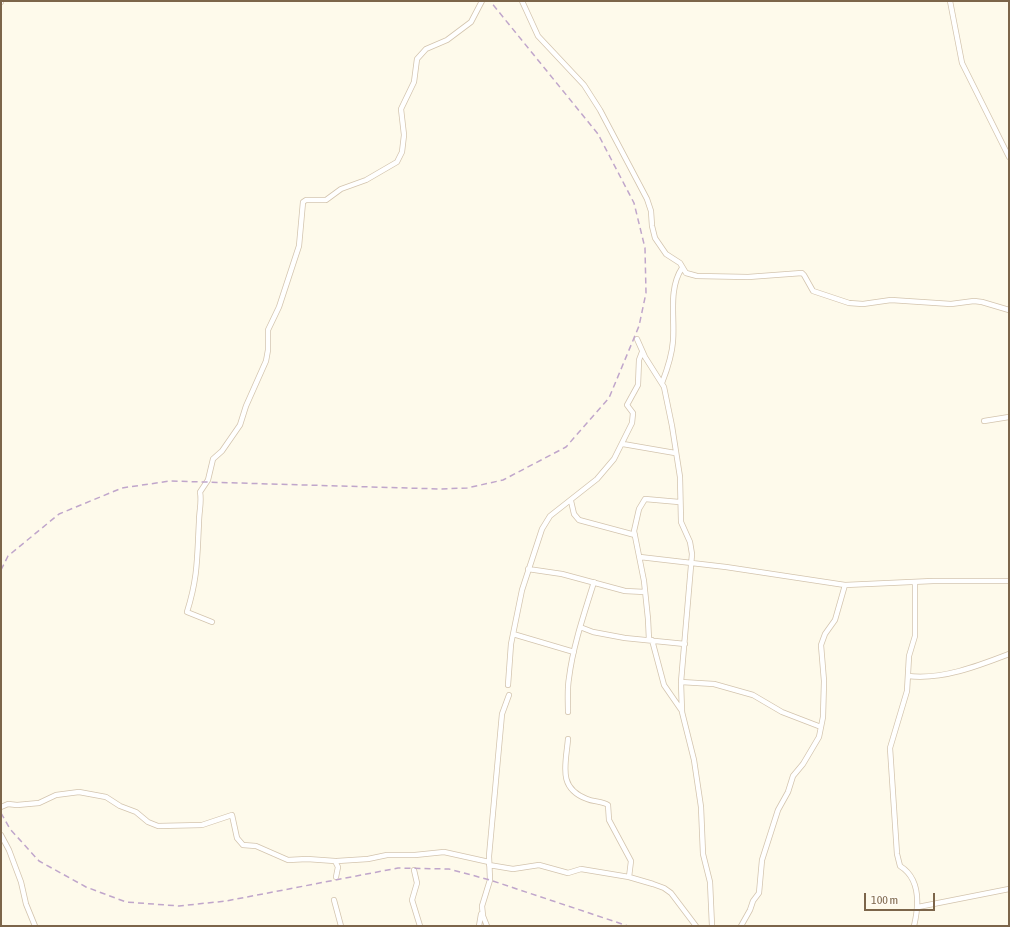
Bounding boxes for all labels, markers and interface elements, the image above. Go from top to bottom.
scale bar [866,885,937,911]
text: 100 m [871,893,898,907]

